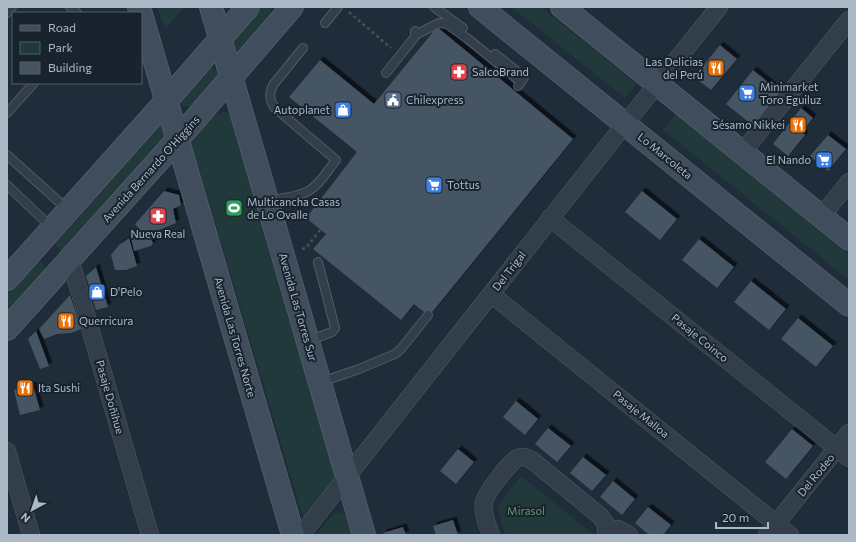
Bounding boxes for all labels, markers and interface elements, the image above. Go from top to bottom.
legend [12,12,142,84]
text: Road [48,20,76,34]
text: Park [48,40,74,54]
place label: Las Delicias del Perú [645,55,703,81]
restaurant icon: Las Delicias del Perú [706,58,726,78]
text: Building [48,60,92,74]
pharmacy icon: SalcoBrand [449,62,469,82]
place label: SalcoBrand [472,65,529,78]
place label: Minimarket Toro Eguiluz [760,80,822,106]
supermarket icon: Minimarket Toro Eguiluz [737,83,757,103]
public building icon: Chilexpress [383,90,403,110]
place label: Chilexpress [406,93,464,106]
shop icon: Autoplanet [333,100,353,120]
place label: Autoplanet [274,103,330,116]
street label: Avenida Bernardo O'Higgins [99,113,202,225]
restaurant icon: Sésamo Nikkei [788,115,808,135]
place label: Sésamo Nikkei [712,118,785,131]
street label: Lo Marcoleta [636,130,695,181]
supermarket icon: El Nando [814,150,834,170]
place label: El Nando [766,153,811,166]
supermarket icon: Tottus [424,175,444,195]
place label: Tottus [447,178,480,191]
place label: Multicancha Casas de Lo Ovalle [247,195,340,221]
sports icon: Multicancha Casas de Lo Ovalle [224,198,244,218]
pharmacy icon: Nueva Real [148,206,168,226]
place label: Nueva Real [131,227,185,240]
street label: Del Trigal [489,248,528,293]
street label: Avenida Las Torres Sur [277,251,320,363]
street label: Avenida Las Torres Norte [212,275,259,399]
shop icon: D'Pelo [87,282,107,302]
place label: D'Pelo [110,285,143,298]
restaurant icon: Querricura [56,311,76,331]
street label: Pasaje Coinco [669,311,732,365]
place label: Querricura [79,314,133,327]
street label: Pasaje Doñihue [94,358,127,435]
restaurant icon: Ita Sushi [15,378,35,398]
place label: Ita Sushi [38,381,80,394]
street label: Pasaje Malloa [611,387,672,440]
street label: Del Rodeo [794,450,837,499]
north arrow [12,490,52,530]
park label: Mirasol [507,504,545,517]
scale bar [716,504,768,530]
text: N [18,510,33,526]
text: 20 m [722,510,749,524]

